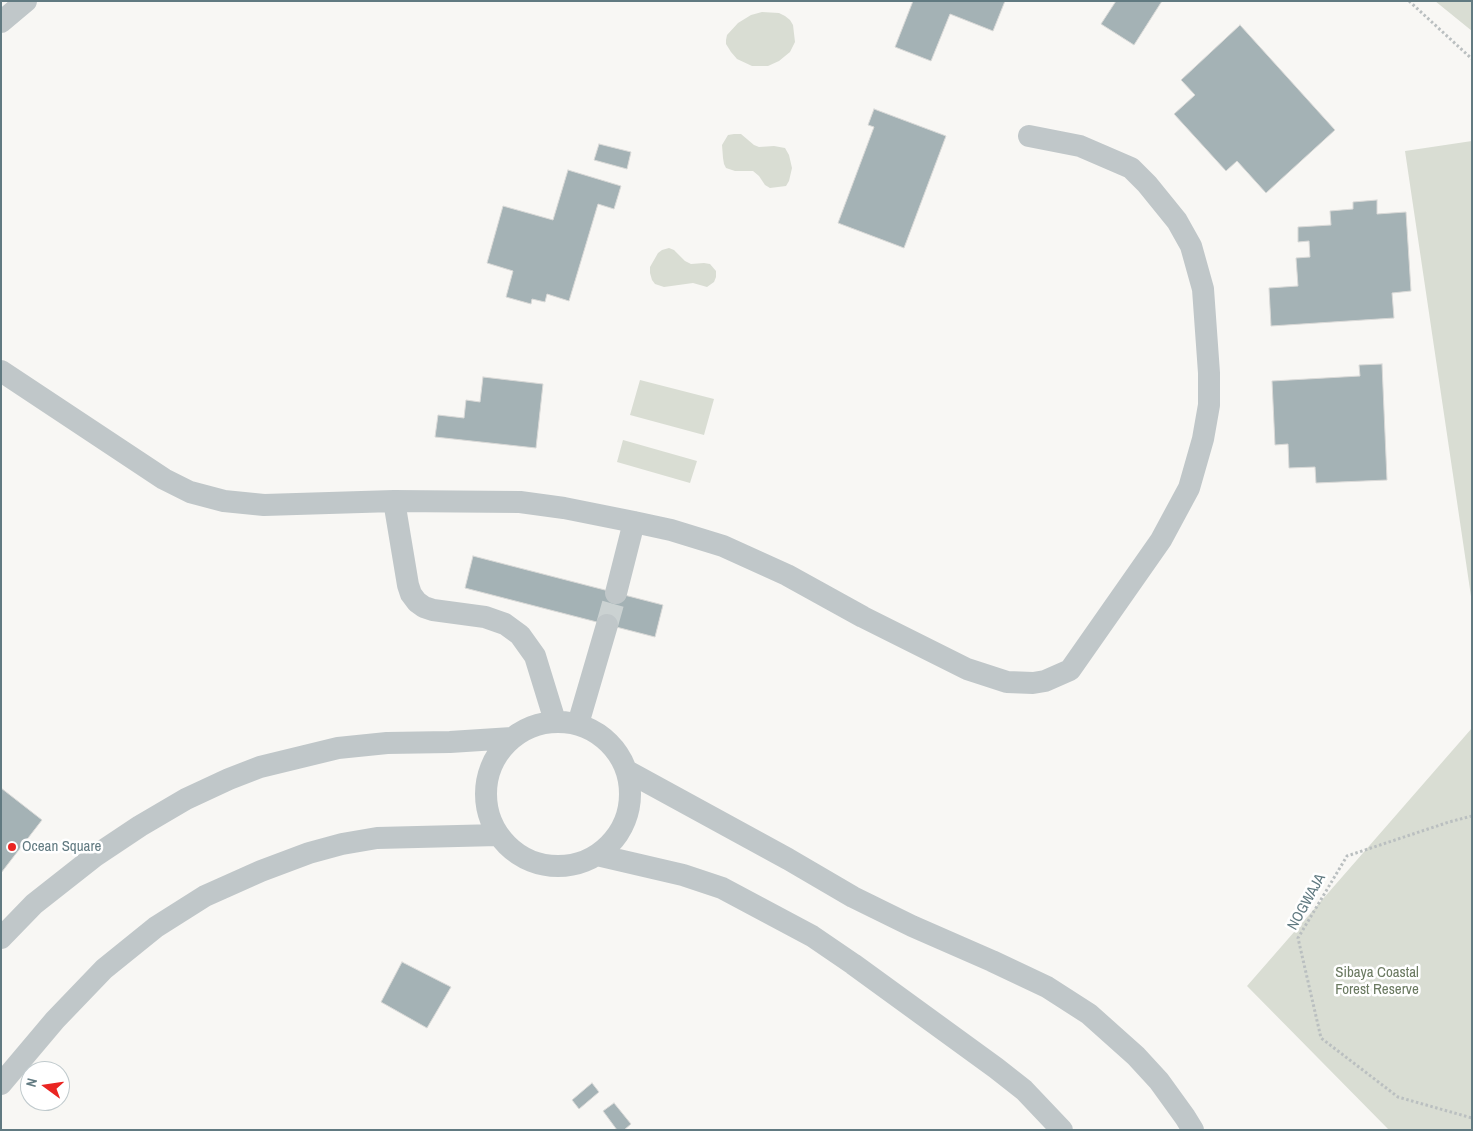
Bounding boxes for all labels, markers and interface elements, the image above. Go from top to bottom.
place label: Ocean Square [22,838,101,856]
marker: Ocean Square [6,841,18,853]
street label: NOGWAJA [1284,871,1330,933]
park label: Sibaya Coastal Forest Reserve [1335,964,1419,999]
north arrow [20,1061,70,1111]
text: N [22,1076,41,1089]

